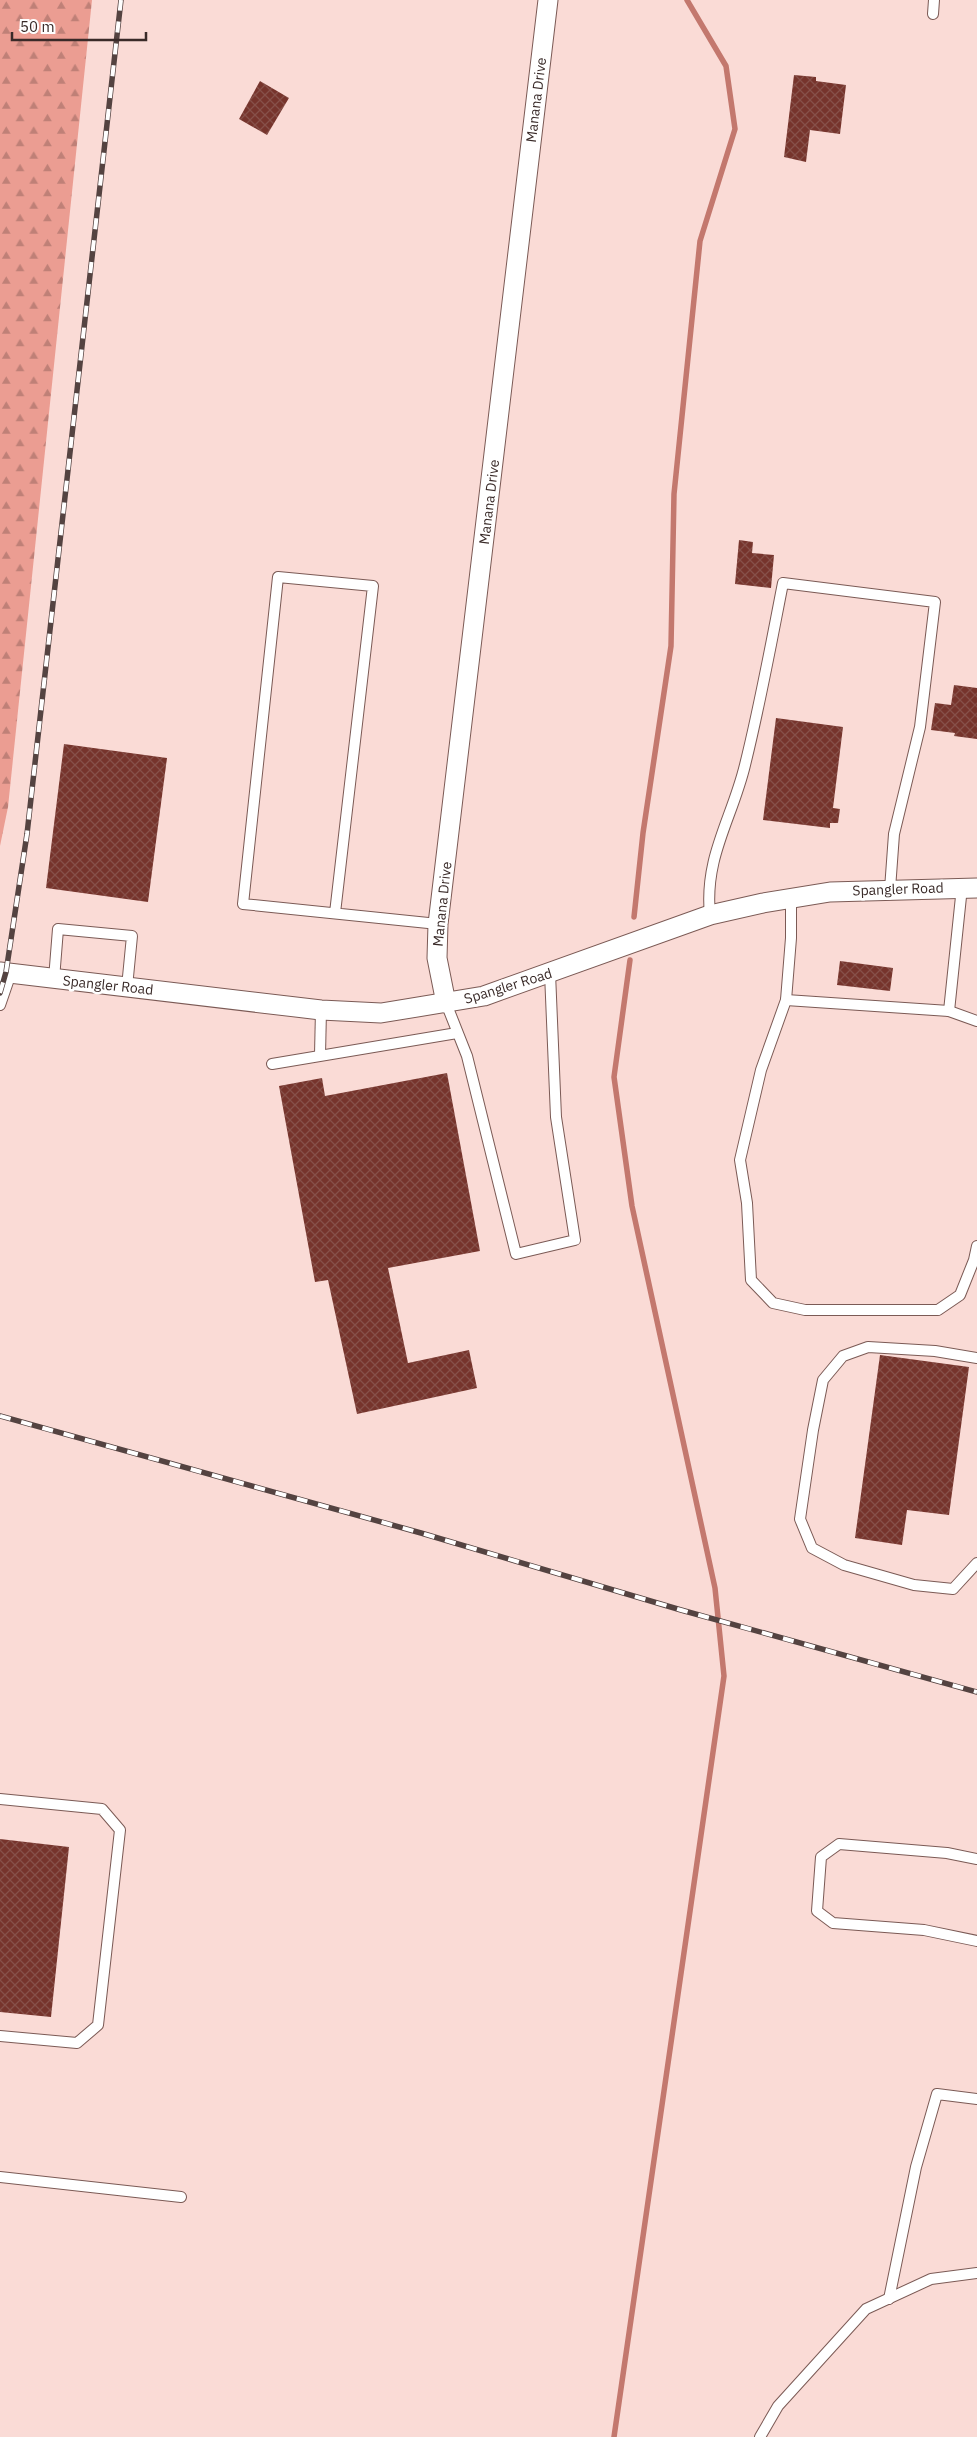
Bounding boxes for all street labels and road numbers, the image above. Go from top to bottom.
street label: Manana Drive [522,56,550,144]
street label: Manana Drive [475,458,503,546]
street label: Manana Drive [429,860,455,947]
street label: Spangler Road [852,878,944,900]
street label: Spangler Road [462,964,554,1008]
street label: Spangler Road [62,971,154,999]

